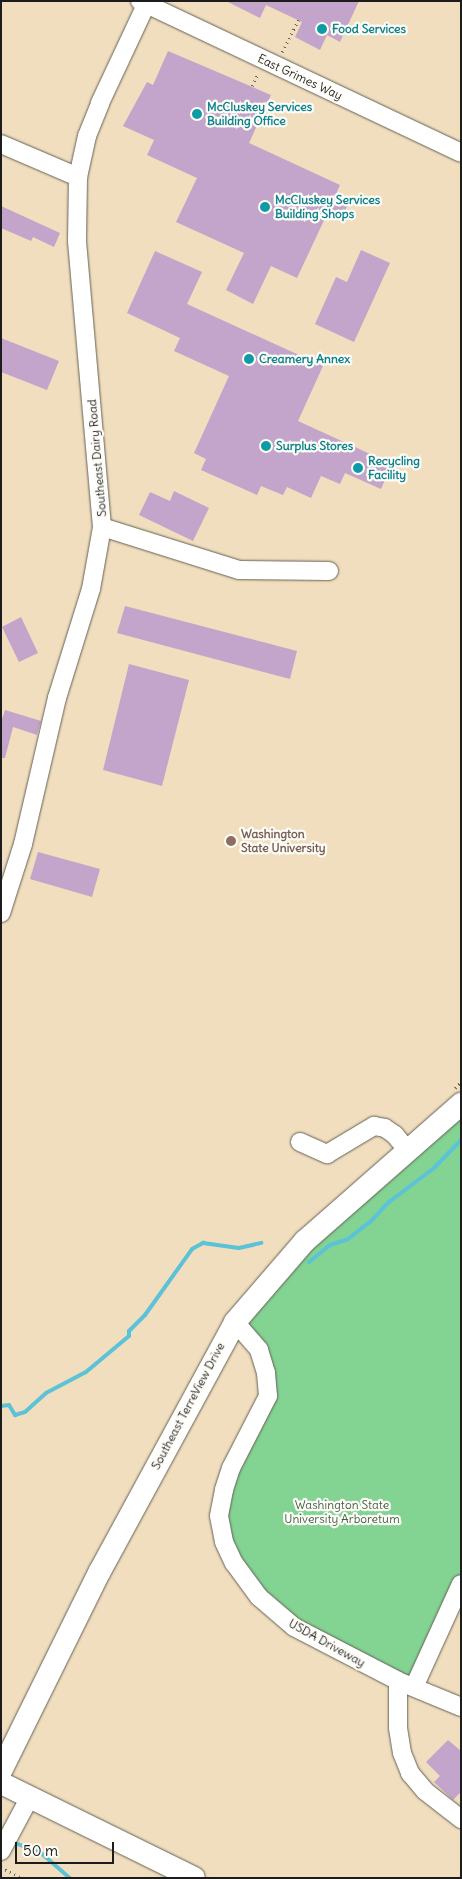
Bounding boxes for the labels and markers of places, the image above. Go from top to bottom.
place label: Food Services [332,22,406,36]
marker: Food Services [316,23,328,35]
place label: McCluskey Services Building Office [207,100,312,128]
marker: McCluskey Services Building Office [191,108,203,120]
place label: McCluskey Services Building Shops [275,193,380,221]
marker: McCluskey Services Building Shops [259,201,271,213]
place label: Creamery Annex [259,352,350,366]
marker: Creamery Annex [243,353,255,365]
place label: Surplus Stores [276,439,353,453]
marker: Surplus Stores [260,440,272,452]
place label: Recycling Facility [368,454,420,482]
marker: Recycling Facility [352,462,364,474]
place label: Washington State University [241,827,326,855]
marker: Washington State University [225,835,237,847]

